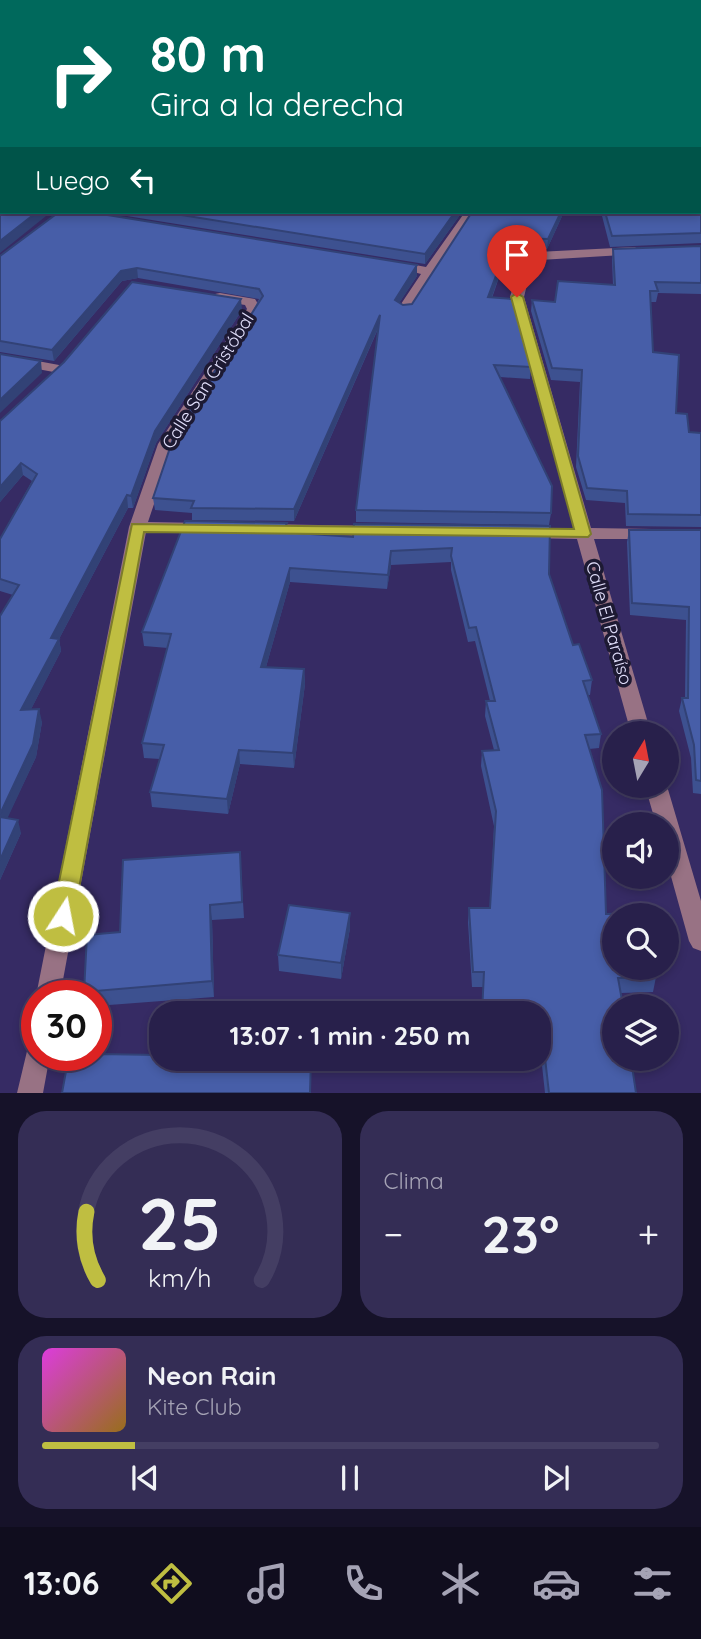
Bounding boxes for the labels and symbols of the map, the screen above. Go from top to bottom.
pin [487,225,547,297]
street label: Calle San Cristóbal [156,308,259,453]
street label: Calle El Paraíso [581,558,638,687]
north arrow [602,721,679,798]
position arrow [26,879,100,953]
speed limit sign: 30 [21,980,112,1071]

